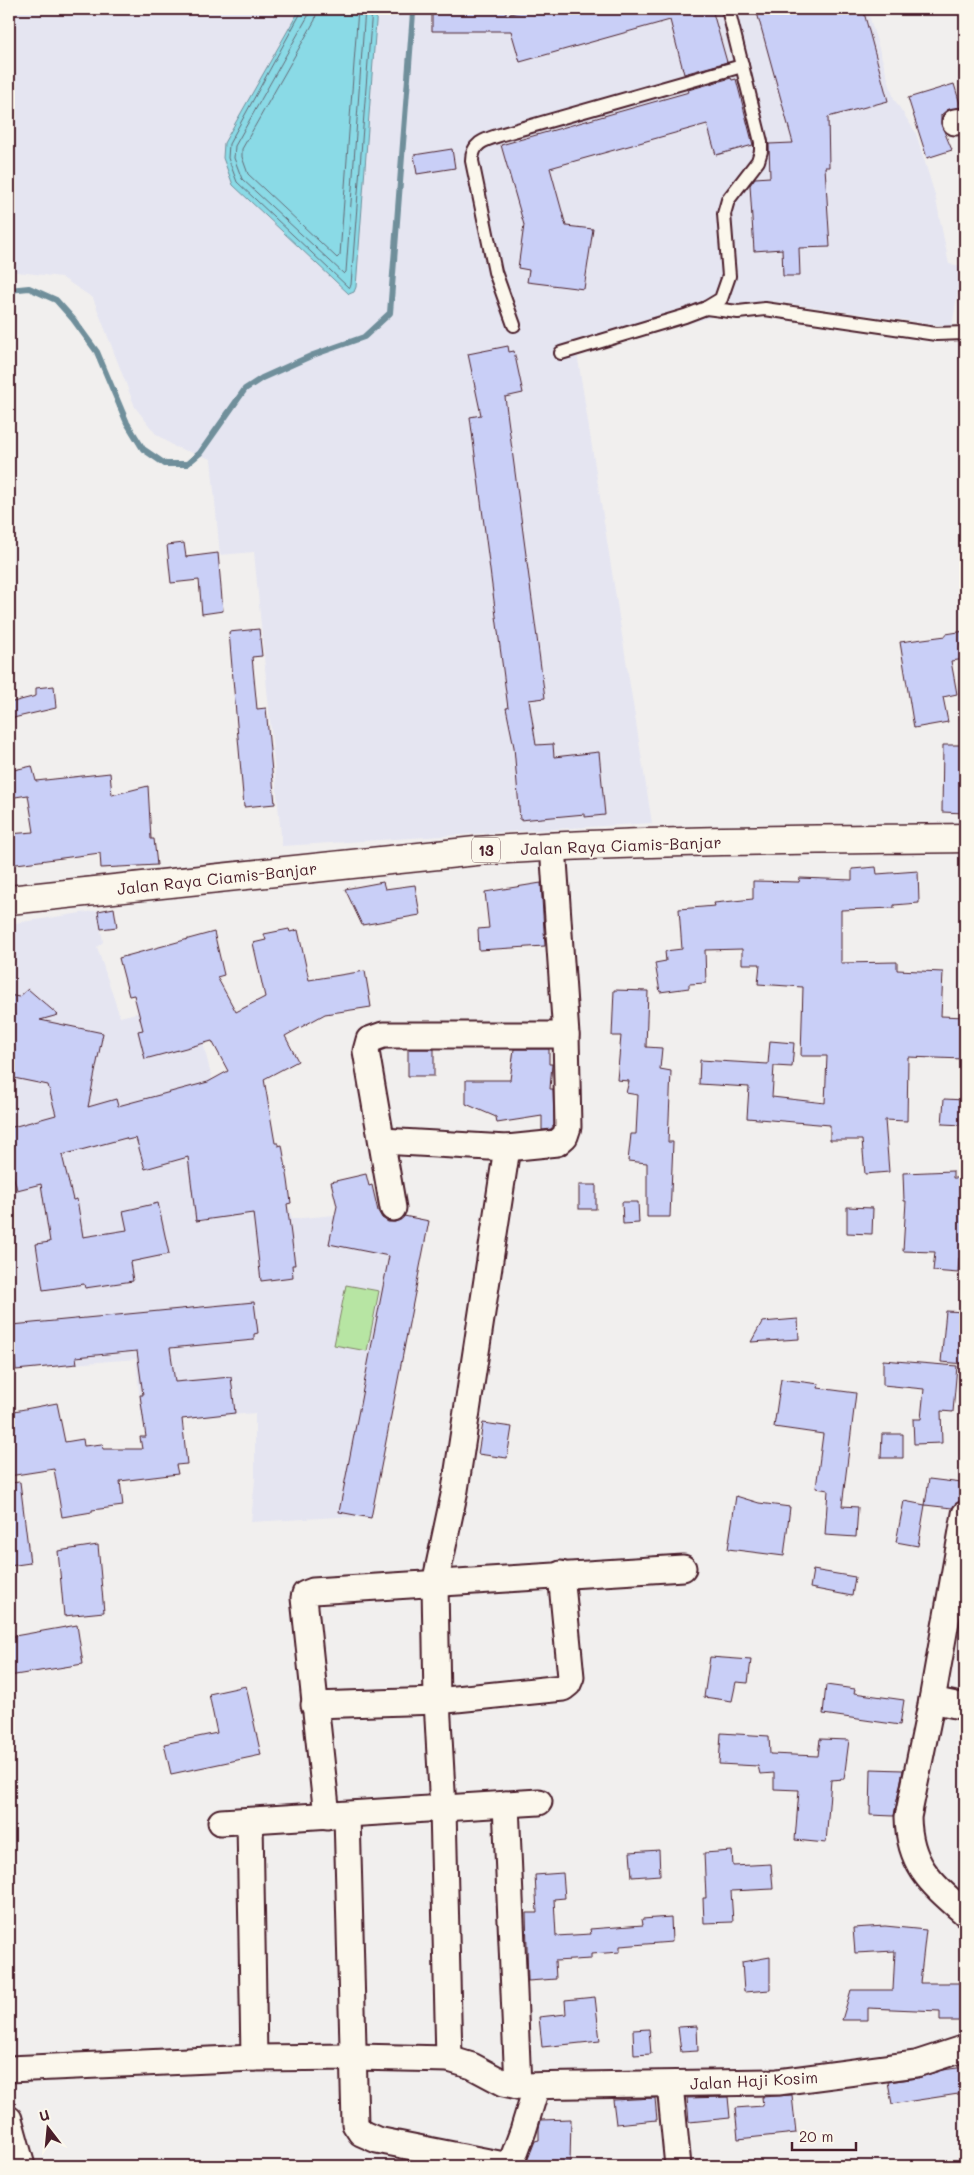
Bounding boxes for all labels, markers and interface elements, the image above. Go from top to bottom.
street label: Jalan Raya Ciamis-Banjar [520,831,722,859]
road number: 13 [472,838,500,862]
street label: Jalan Raya Ciamis-Banjar [116,857,318,899]
street label: Jalan Haji Kosim [689,2066,819,2094]
north arrow [22,2102,72,2152]
text: U [37,2105,52,2126]
scale bar [792,2120,855,2152]
text: 20 m [799,2126,833,2146]

